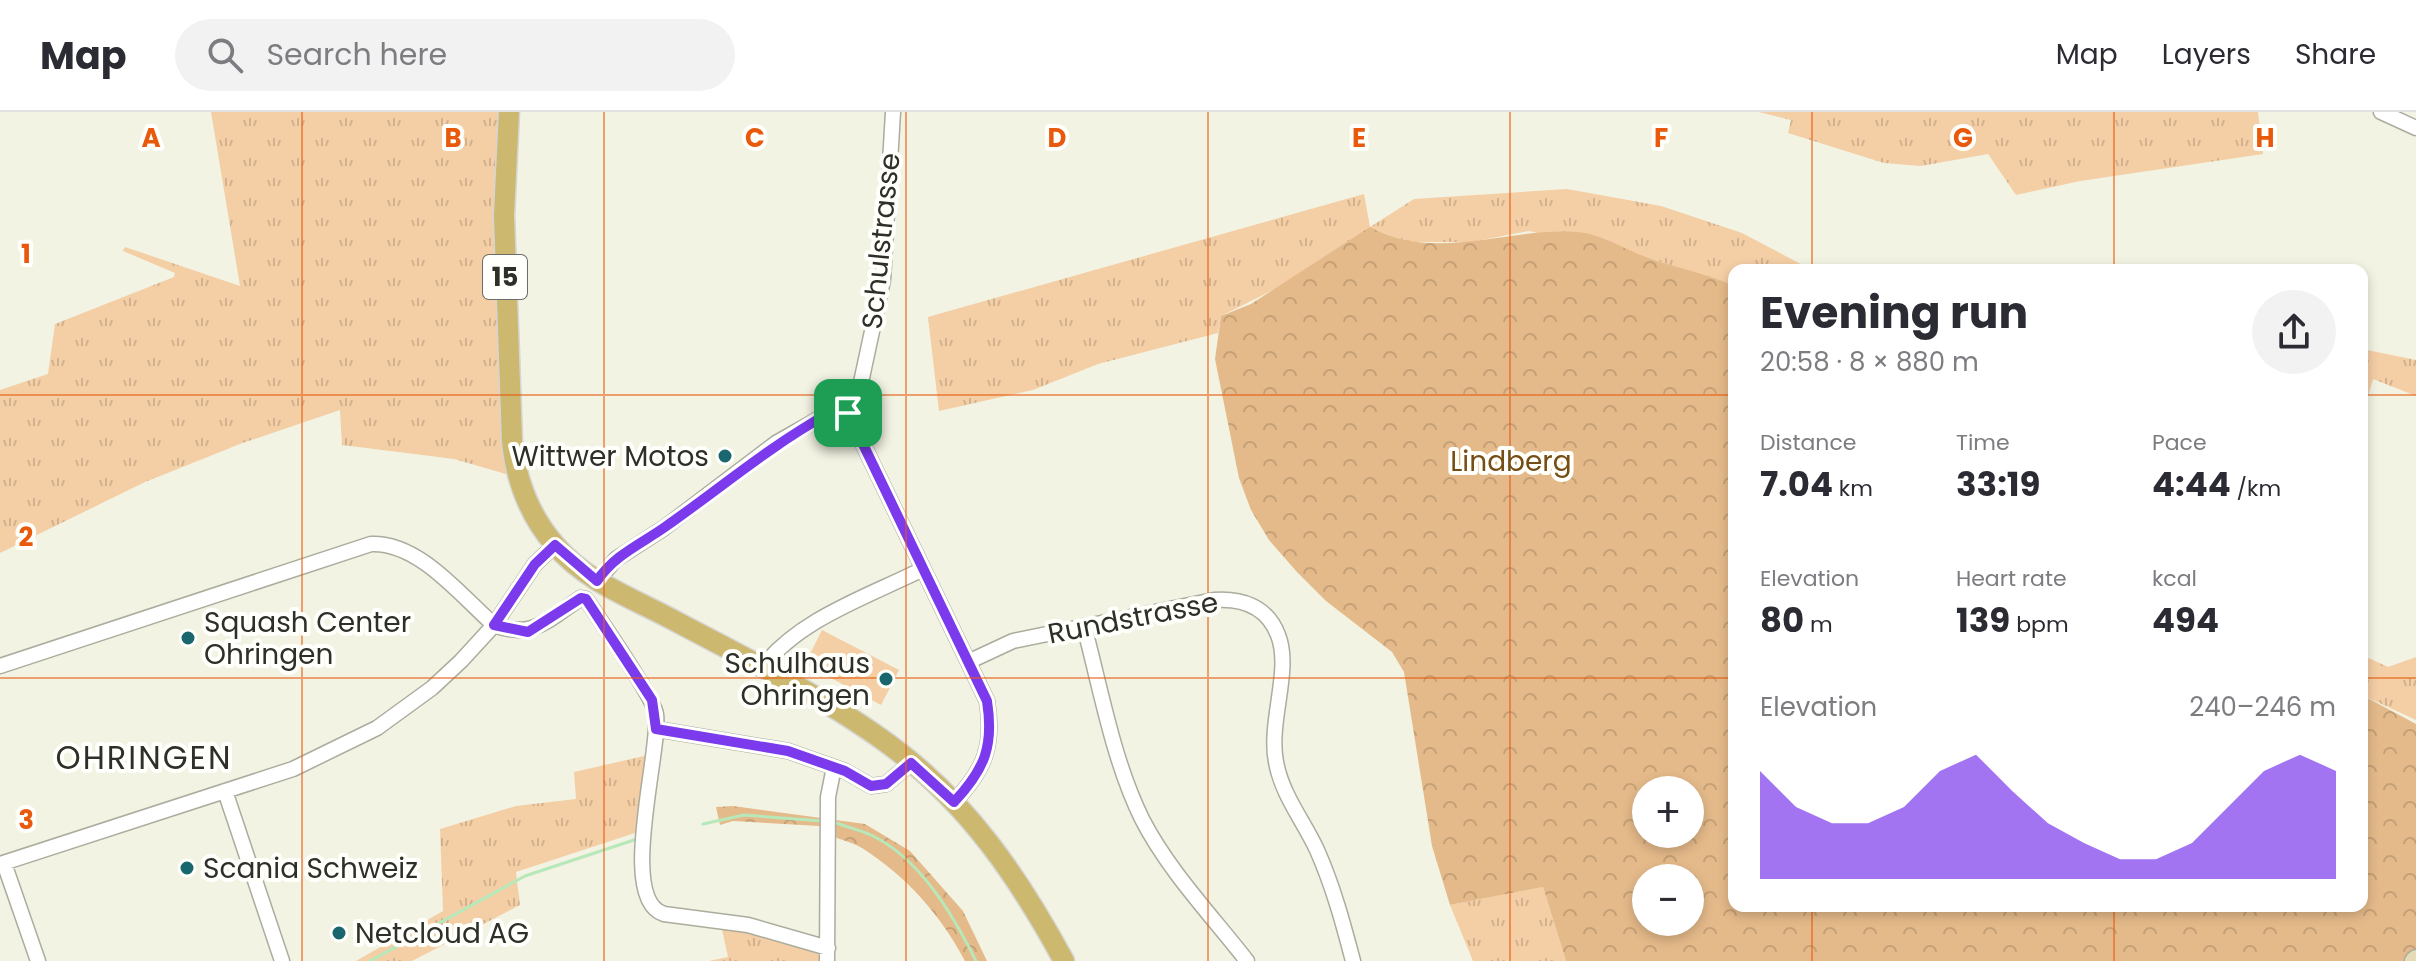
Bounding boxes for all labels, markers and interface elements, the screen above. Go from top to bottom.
search box [175,19,735,91]
text: Map [40,29,127,82]
icon: search [203,33,247,77]
text: Search here [267,33,447,76]
text: Map [2056,35,2118,74]
text: Layers [2162,35,2251,74]
text: Share [2295,35,2376,74]
text: A [141,120,161,156]
text: B [444,120,462,156]
text: C [745,120,765,156]
text: D [1048,120,1067,156]
text: E [1352,120,1366,156]
text: F [1654,120,1668,156]
text: G [1953,120,1973,156]
text: H [2255,120,2275,156]
street label: Schulstrasse [852,151,910,331]
text: 1 [21,236,31,272]
road number: 15 [483,255,527,299]
text: Evening run [1760,282,2028,343]
button: share [2252,290,2336,374]
text: 20:58 · 8 × 880 m [1760,344,1979,380]
pin [814,379,882,447]
icon: arrive [826,391,870,435]
text: Distance [1760,427,1856,458]
text: Time [1956,427,2010,458]
text: Pace [2152,427,2207,458]
place label: Wittwer Motos [511,437,709,476]
park label: Lindberg [1450,442,1572,481]
marker: Wittwer Motos [716,447,734,465]
text: 7.04 [1760,460,1833,508]
text: 33:19 [1956,460,2041,508]
text: 4:44 [2152,460,2231,508]
text: km [1833,473,1873,504]
text: /km [2231,473,2281,504]
text: 2 [19,519,34,555]
text: Elevation [1760,563,1859,594]
text: Heart rate [1956,563,2067,594]
text: kcal [2152,563,2197,594]
street label: Rundstrasse [1045,582,1221,654]
text: 80 [1760,596,1804,644]
text: 139 [1956,596,2010,644]
text: 494 [2152,596,2219,644]
place label: Squash Center Ohringen [204,603,411,674]
text: m [1804,609,1833,640]
text: bpm [2010,609,2069,640]
marker: Squash Center Ohringen [179,629,197,647]
place label: Schulhaus Ohringen [724,644,870,715]
marker: Schulhaus Ohringen [877,670,895,688]
text: Elevation [1760,689,1877,725]
text: 240–246 m [2189,689,2336,725]
district label: OHRINGEN [56,735,232,780]
map controls [1632,776,1704,936]
button: + [1632,776,1704,848]
text: 3 [18,802,34,838]
place label: Scania Schweiz [203,849,418,888]
marker: Scania Schweiz [178,859,196,877]
button: − [1632,864,1704,936]
place label: Netcloud AG [355,914,529,953]
marker: Netcloud AG [330,924,348,942]

